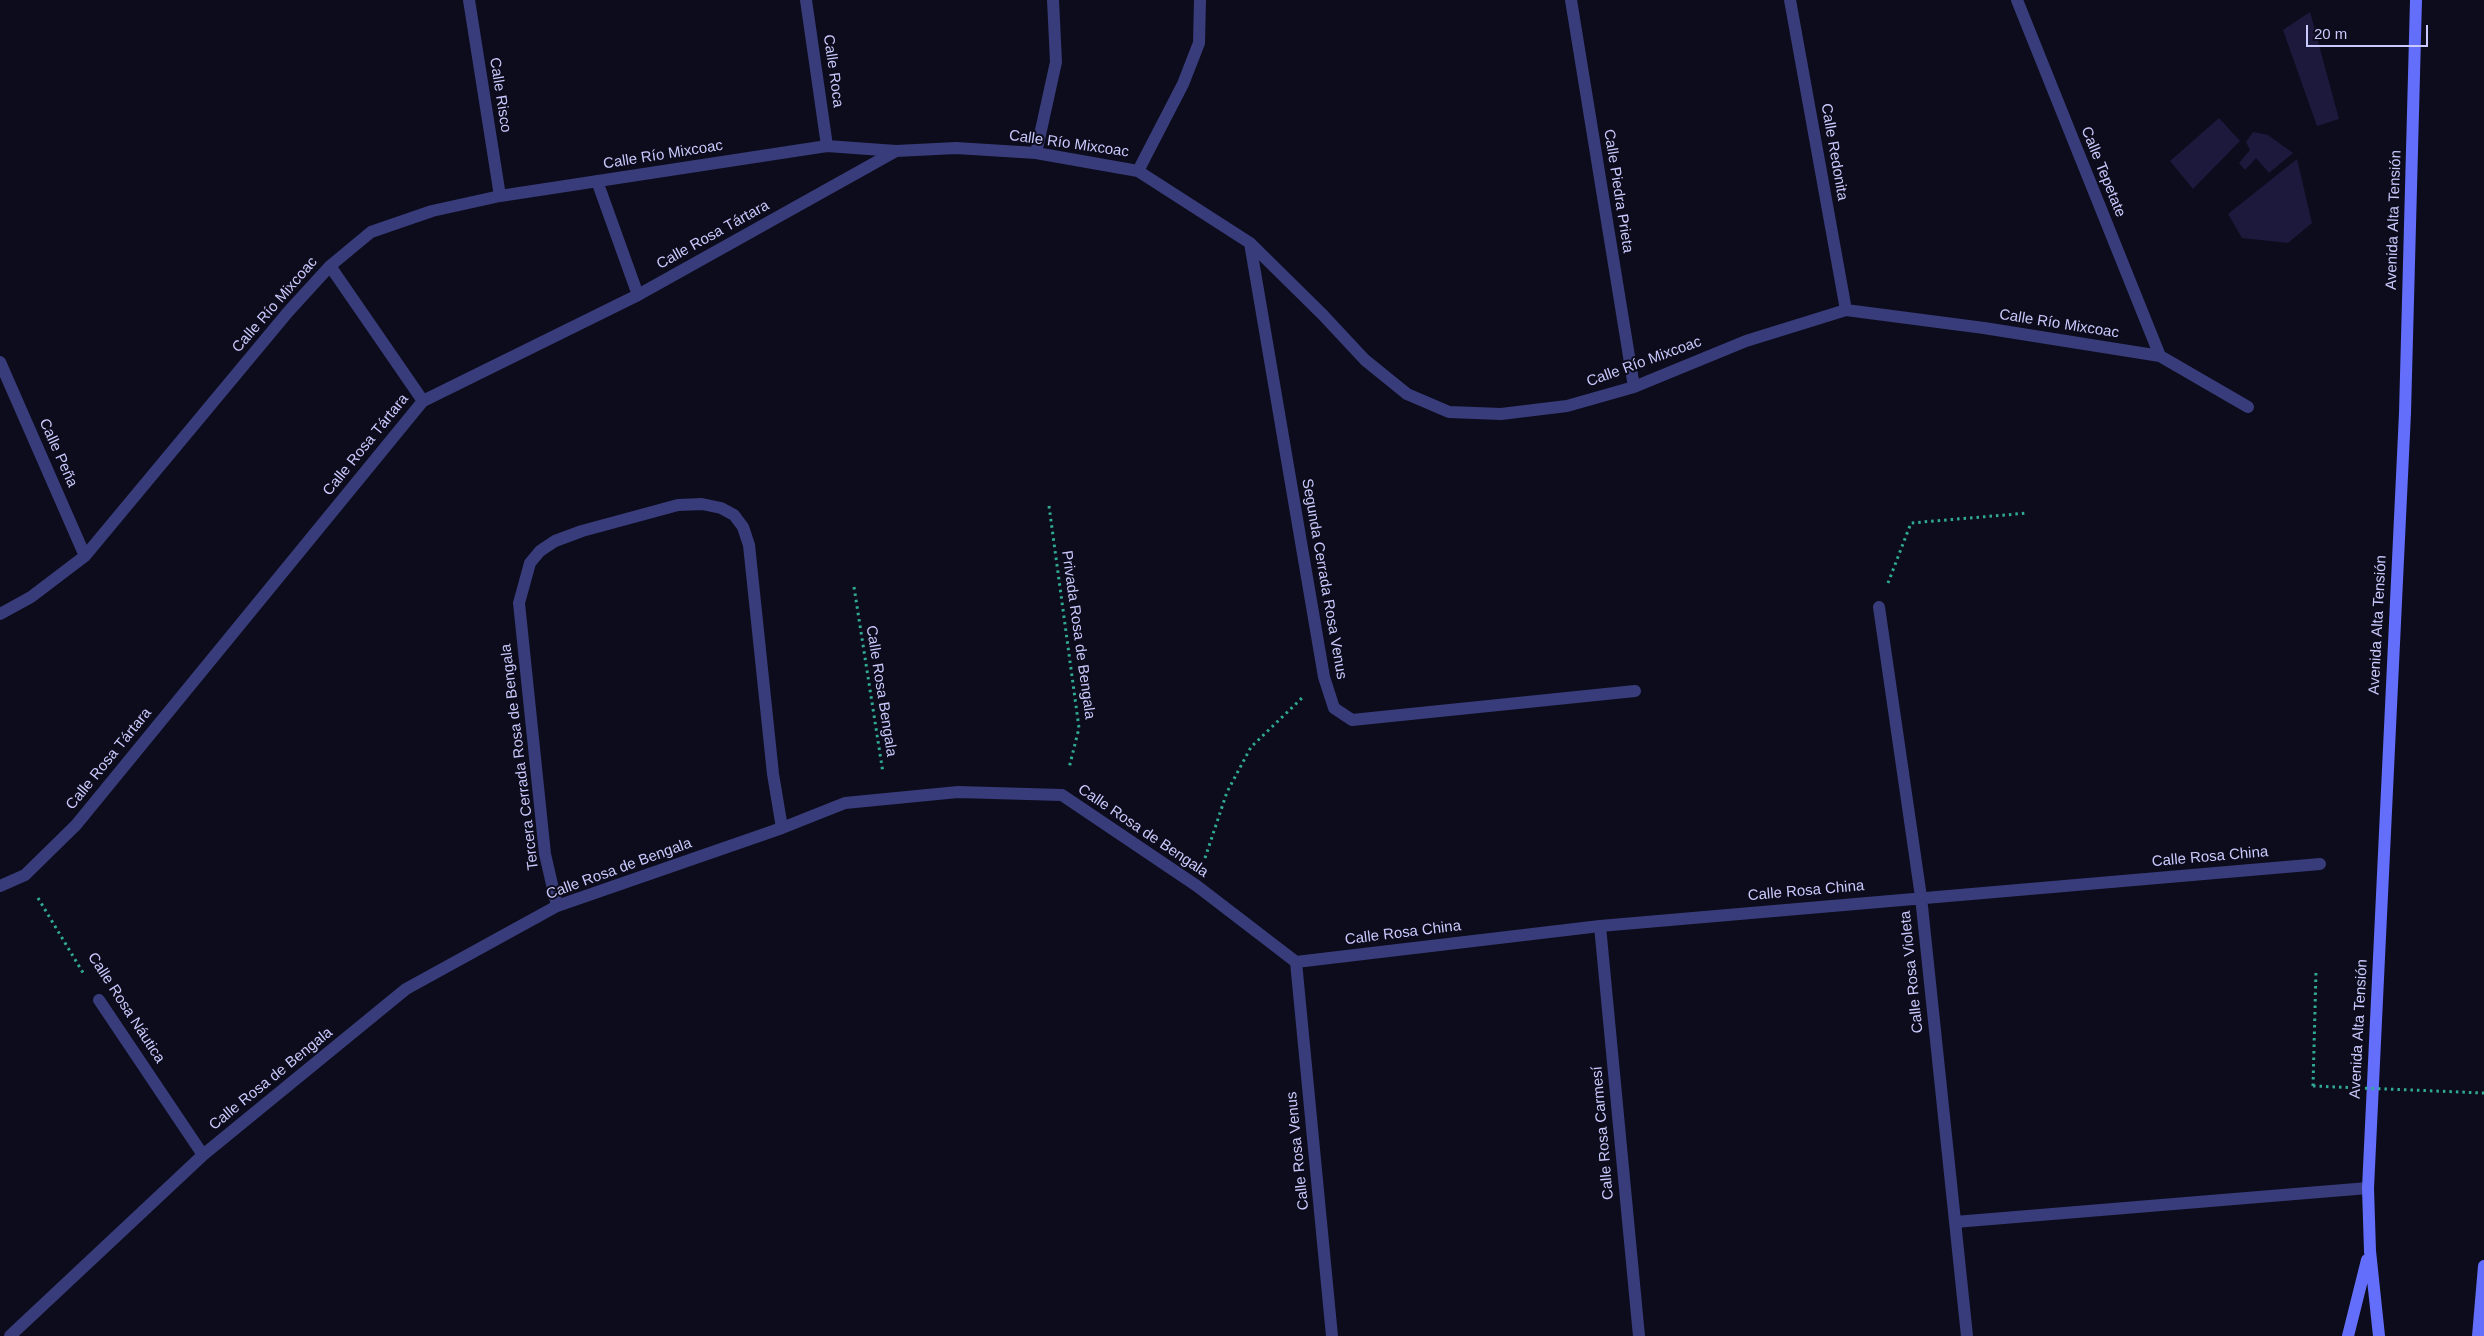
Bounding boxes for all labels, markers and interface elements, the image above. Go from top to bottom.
scale bar [2309,15,2432,47]
text: 20 m [2314,25,2347,42]
street label: Calle Roca [819,33,847,109]
street label: Calle Risco [485,56,515,134]
street label: Calle Redonita [1817,102,1851,202]
street label: Calle Tepetate [2077,124,2129,220]
street label: Calle Río Mixcoac [1008,127,1130,161]
street label: Calle Piedra Prieta [1599,128,1637,254]
street label: Calle Río Mixcoac [602,137,724,173]
street label: Avenida Alta Tensión [2383,150,2405,290]
street label: Calle Rosa Tártara [654,197,772,273]
street label: Calle Río Mixcoac [229,253,321,357]
street label: Calle Río Mixcoac [1998,306,2120,342]
street label: Calle Río Mixcoac [1584,333,1704,391]
street label: Calle Rosa Tártara [319,390,413,500]
street label: Calle Peña [35,416,81,490]
street label: Segunda Cerrada Rosa Venus [1297,477,1351,681]
street label: Privada Rosa de Bengala [1057,550,1099,720]
street label: Avenida Alta Tensión [2365,555,2391,695]
street label: Calle Rosa Bengala [862,624,900,758]
street label: Tercera Cerrada Rosa de Bengala [497,643,543,871]
street label: Calle Rosa Tártara [62,704,156,814]
street label: Calle Rosa de Bengala [1074,781,1212,881]
street label: Calle Rosa de Bengala [544,834,694,904]
street label: Calle Rosa China [2151,843,2269,871]
street label: Calle Rosa China [1747,877,1865,905]
street label: Calle Rosa Violeta [1897,910,1927,1034]
street label: Calle Rosa China [1344,917,1462,949]
street label: Calle Rosa Náutica [83,949,169,1067]
street label: Avenida Alta Tensión [2346,959,2372,1099]
street label: Calle Rosa de Bengala [206,1024,336,1134]
street label: Calle Rosa Carmesí [1588,1065,1618,1201]
street label: Calle Rosa Venus [1283,1091,1313,1211]

